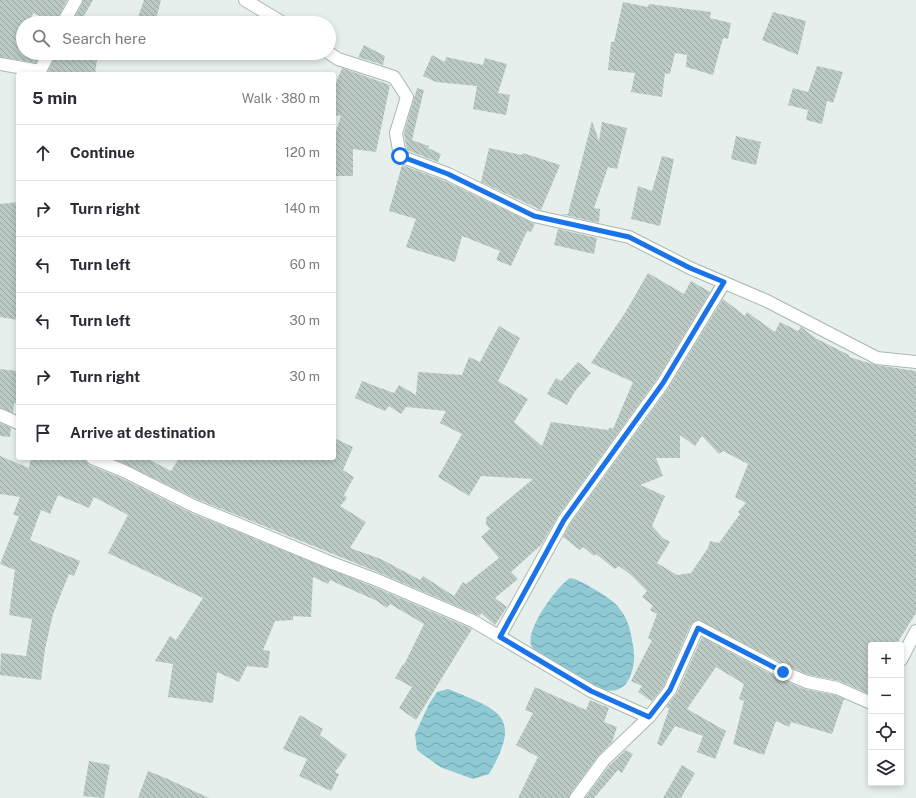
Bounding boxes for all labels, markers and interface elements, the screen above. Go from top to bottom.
search box [16,16,336,60]
icon: search [30,27,52,49]
text: Search here [62,30,146,47]
text: 5 min [32,88,77,108]
text: Walk · 380 m [242,91,320,106]
icon: ahead [32,142,54,164]
text: Continue [70,144,135,161]
text: 120 m [285,145,320,160]
route start [391,147,409,165]
icon: right [32,198,54,220]
text: Turn right [70,200,140,217]
text: 140 m [284,201,320,216]
icon: left [32,254,54,276]
text: Turn left [70,256,131,273]
text: 60 m [290,257,320,272]
icon: left [32,310,54,332]
text: Turn left [70,312,131,329]
text: 30 m [290,313,320,328]
icon: right [32,366,54,388]
text: Turn right [70,368,140,385]
text: 30 m [290,369,320,384]
icon: arrive [32,422,54,444]
text: Arrive at destination [70,424,215,441]
map controls [868,642,904,786]
button: + [868,642,904,678]
route end [774,663,792,681]
button: − [868,678,904,714]
button: locate [868,714,904,750]
button: layers [868,750,904,786]

